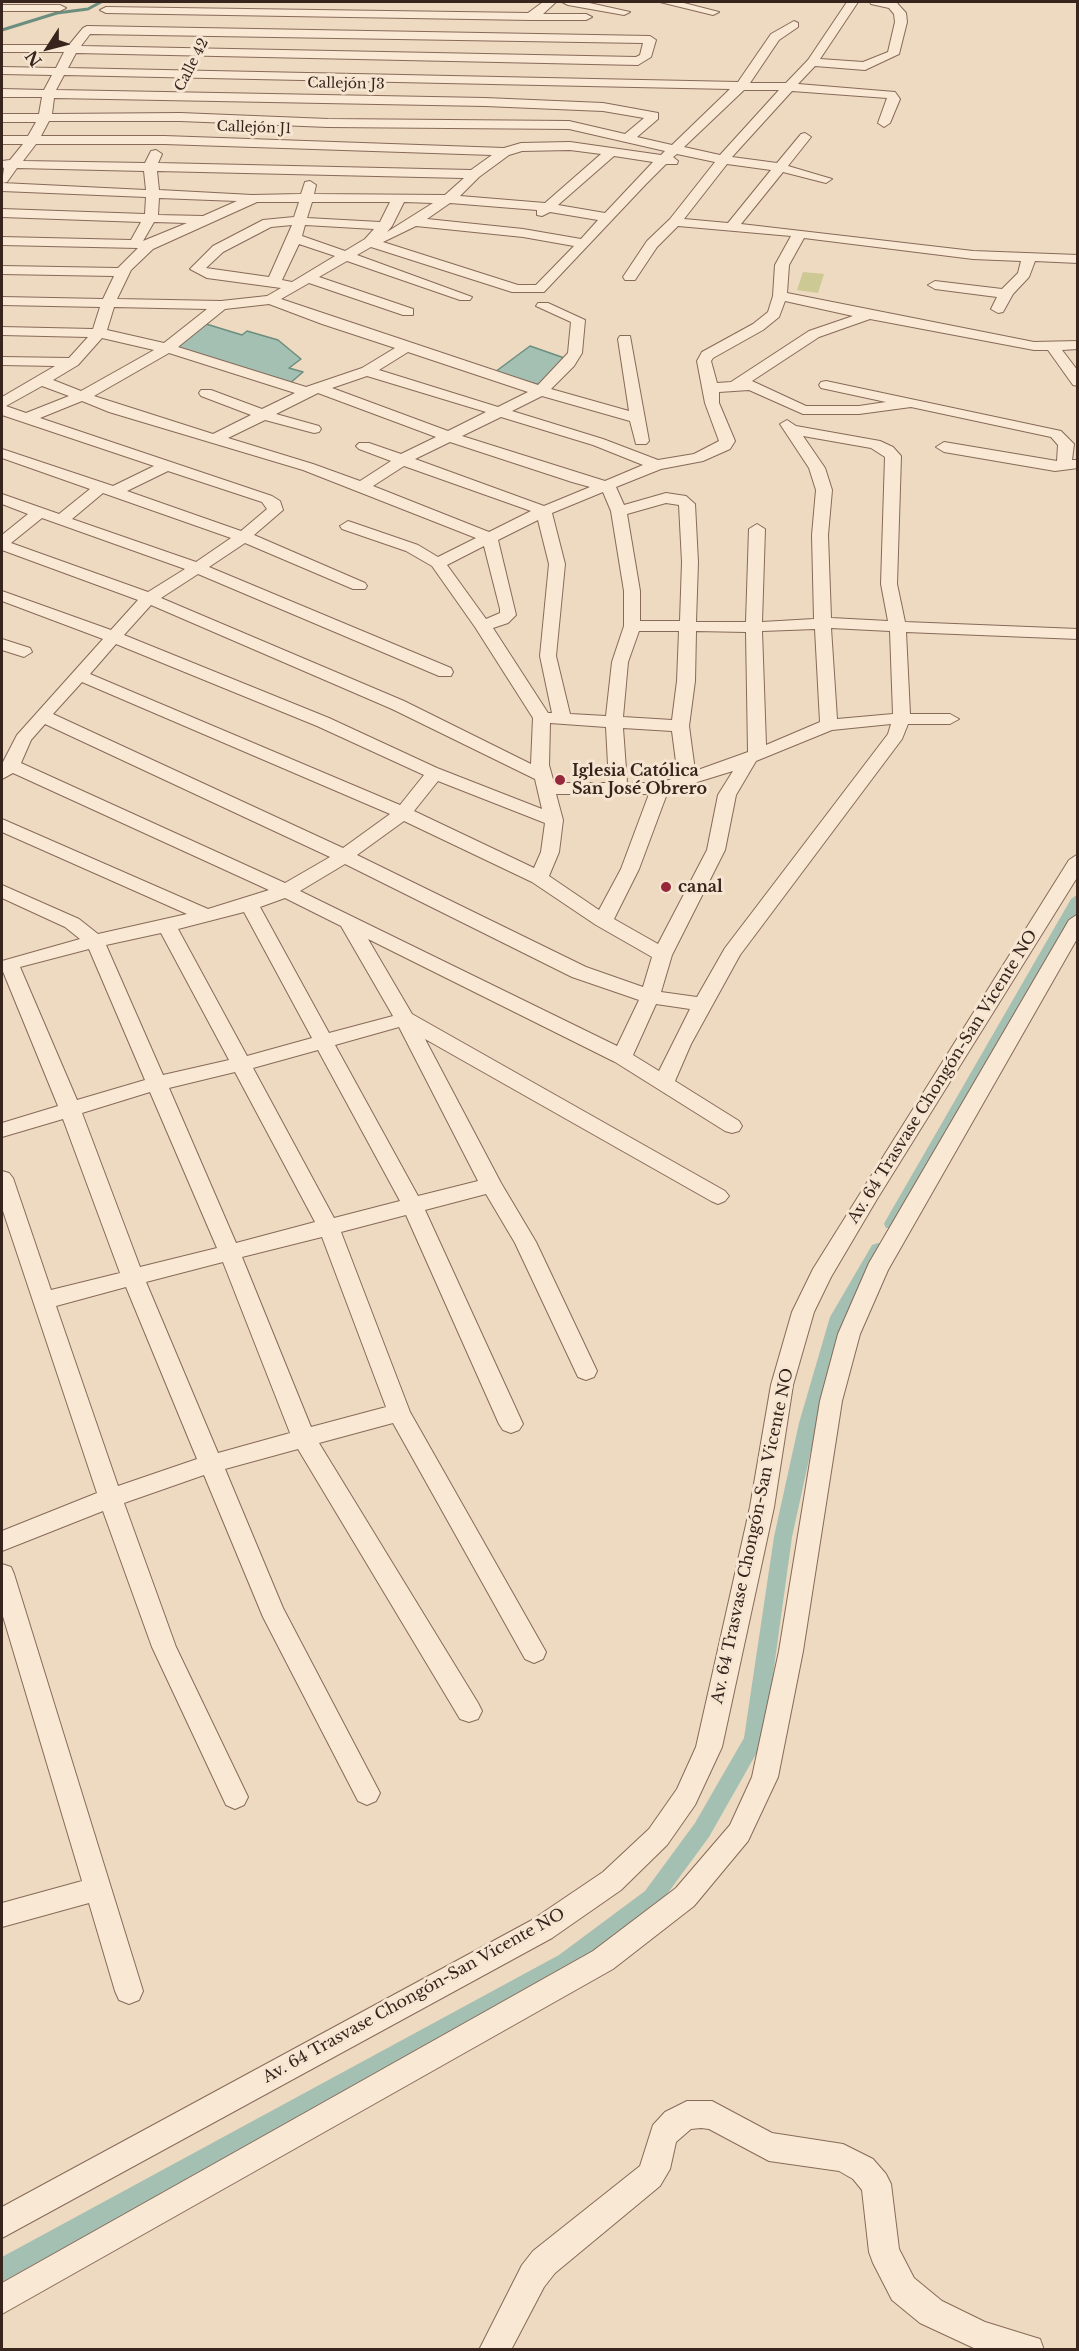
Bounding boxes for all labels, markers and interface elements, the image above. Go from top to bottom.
north arrow [18,18,78,78]
street label: Calle 42 [172,36,212,94]
text: N [21,47,46,71]
street label: Callejón J3 [307,75,385,93]
street label: Callejón J1 [216,118,292,138]
place label: Iglesia Católica San José Obrero [572,761,707,799]
marker: Iglesia Católica San José Obrero [553,773,567,787]
place label: canal [678,877,723,897]
marker: canal [659,880,673,894]
street label: Av. 64 Trasvase Chongón-San Vicente NO [844,927,1042,1227]
street label: Av. 64 Trasvase Chongón-San Vicente NO [708,1366,798,1706]
street label: Av. 64 Trasvase Chongón-San Vicente NO [260,1905,568,2087]

